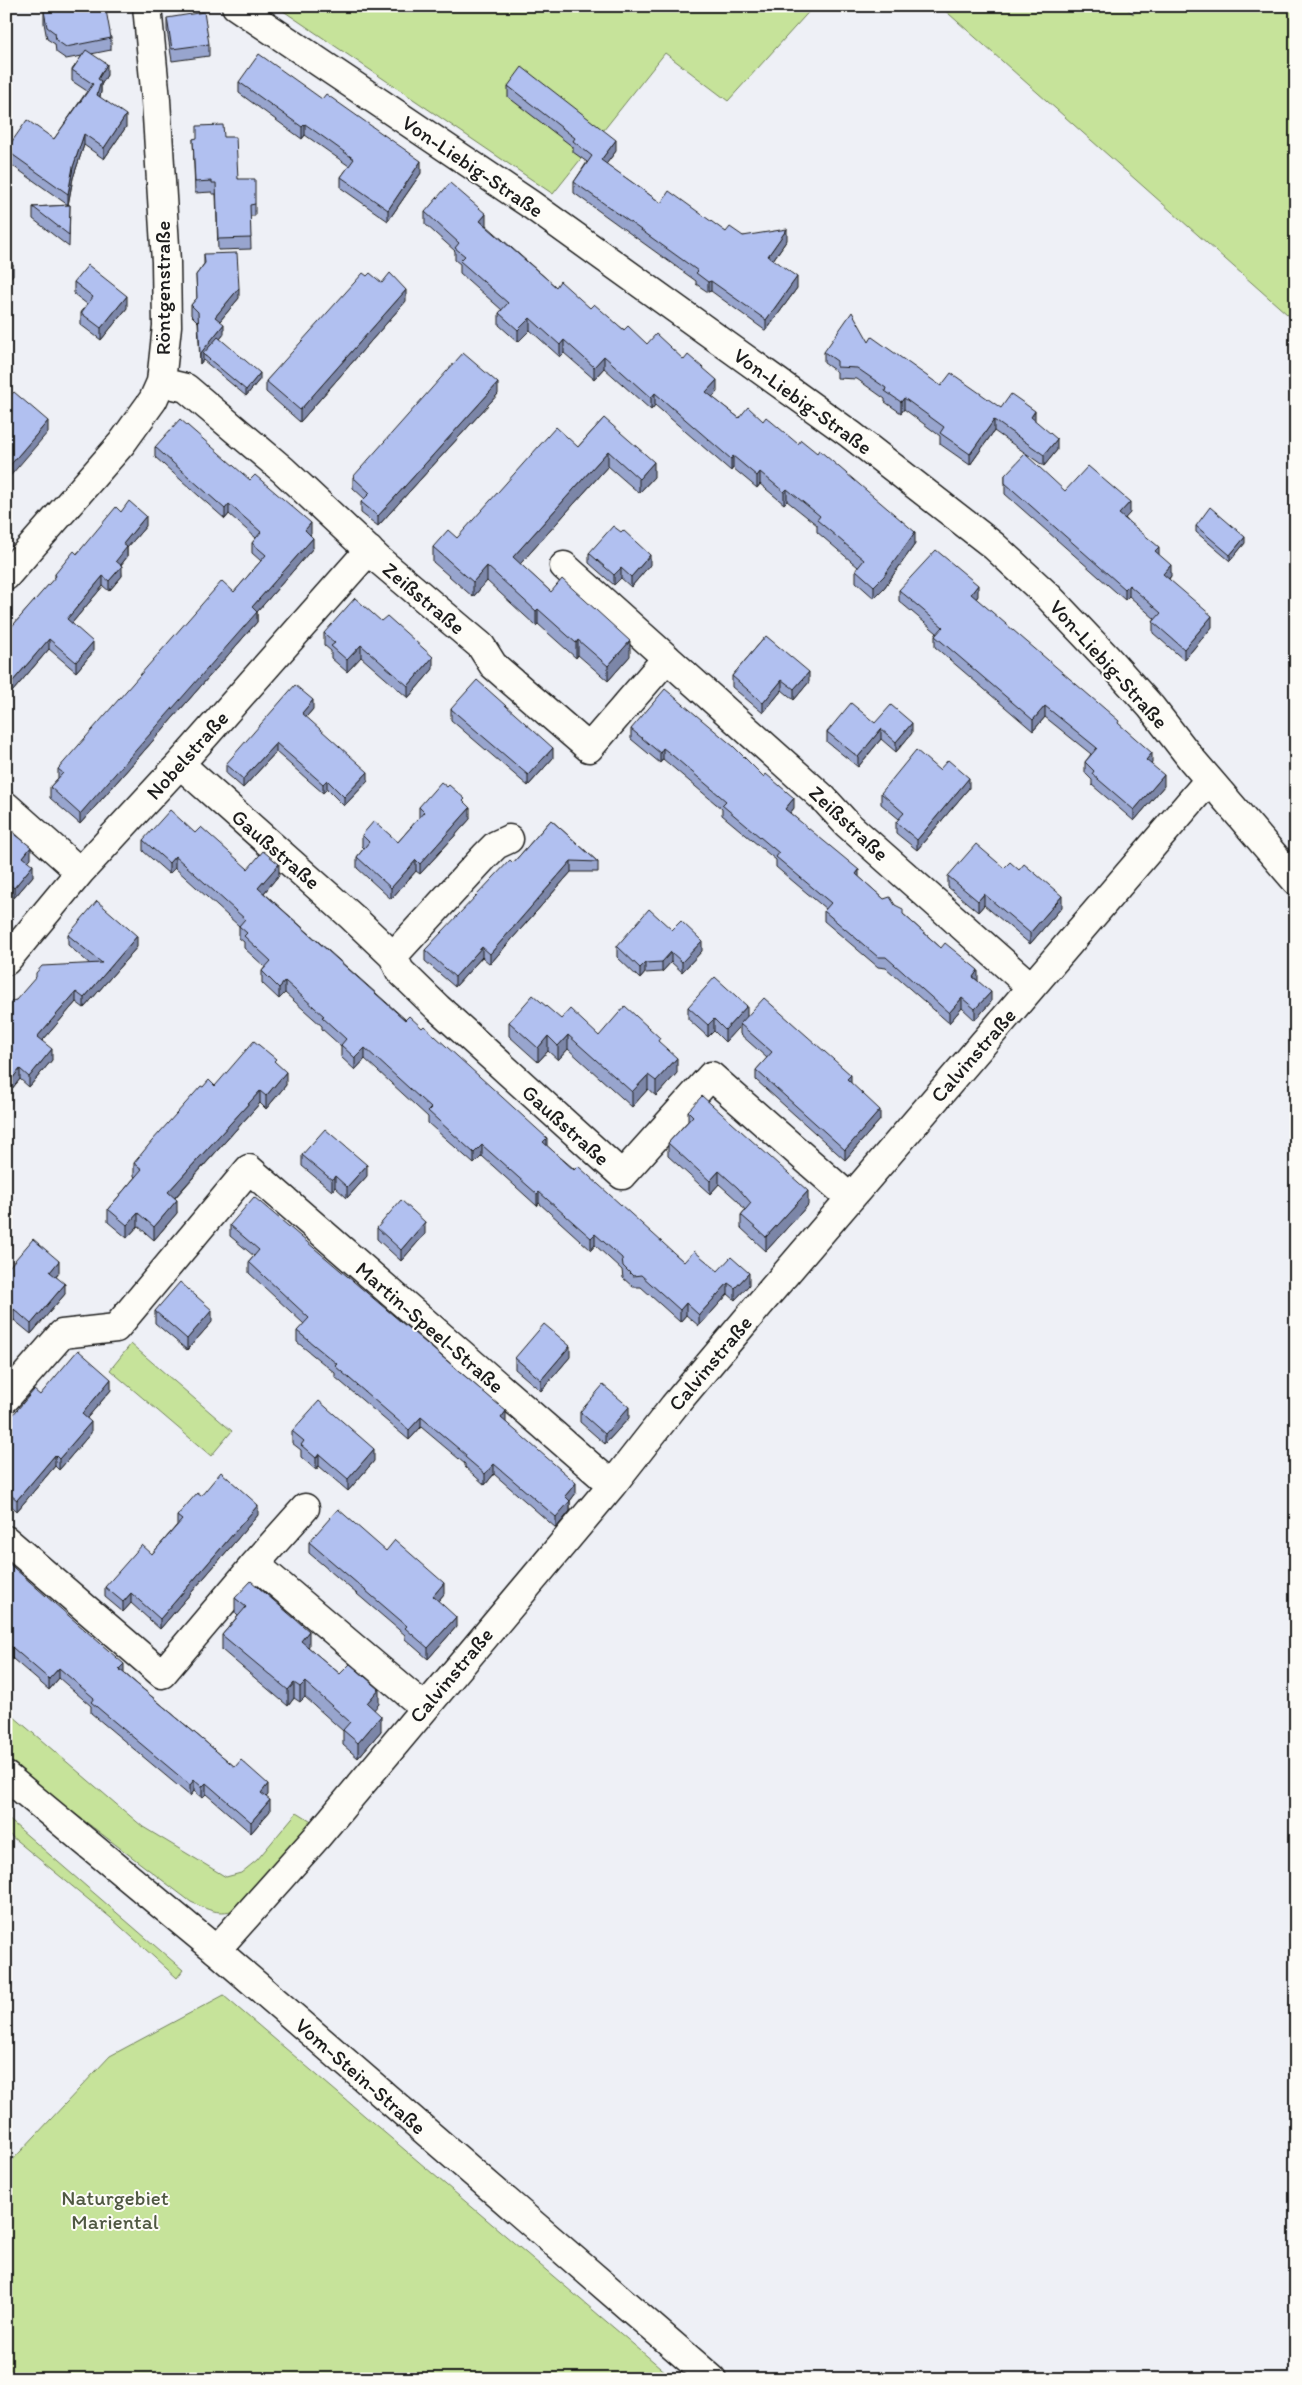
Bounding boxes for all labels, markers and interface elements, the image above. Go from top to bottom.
street label: Von-Liebig-Straße [398,109,548,223]
street label: Röntgenstraße [150,221,175,355]
street label: Von-Liebig-Straße [729,342,877,460]
street label: Zeißstraße [378,556,470,640]
street label: Von-Liebig-Straße [1044,594,1174,734]
street label: Nobelstraße [141,705,233,805]
street label: Zeißstraße [804,780,894,866]
street label: Gaußstraße [227,804,325,894]
street label: Calvinstraße [925,1003,1021,1107]
street label: Gaußstraße [517,1079,615,1171]
street label: Martin-Speel-Straße [351,1256,509,1398]
street label: Calvinstraße [663,1310,757,1416]
street label: Calvinstraße [404,1622,498,1728]
street label: Vom-Stein-Straße [291,2012,431,2140]
park label: Naturgebiet Mariental [61,2185,169,2234]

